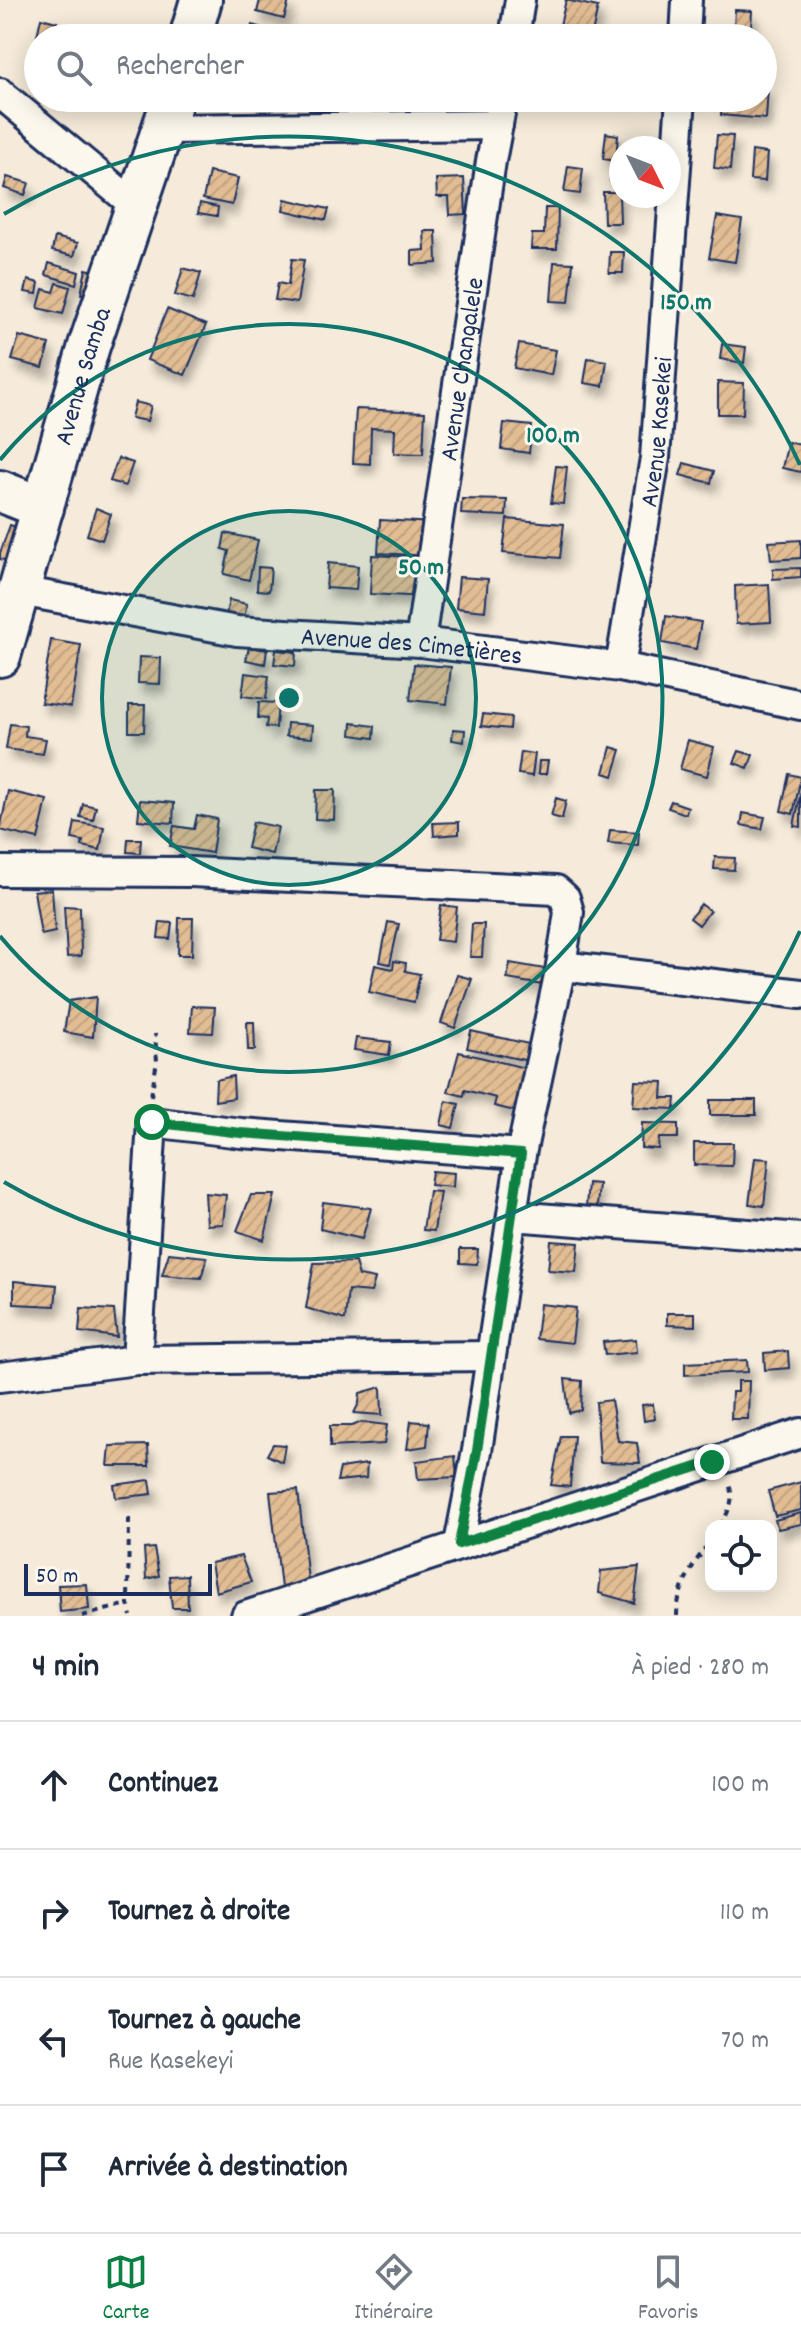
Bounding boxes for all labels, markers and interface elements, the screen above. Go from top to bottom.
search box [24,24,777,112]
icon: search [52,46,96,90]
text: Rechercher [116,47,244,90]
north arrow [609,136,681,208]
street label: Avenue Changalele [432,275,496,464]
text: 150 m [660,287,712,321]
street label: Avenue Samba [47,302,123,450]
street label: Avenue Kasekei [632,356,684,510]
text: 100 m [526,420,580,454]
text: 50 m [398,552,444,586]
street label: Avenue des Cimetières [300,620,524,677]
centre of rings [275,684,303,712]
route start [134,1104,170,1140]
route end [694,1444,730,1480]
map controls [705,1520,777,1592]
button: locate [705,1520,777,1592]
scale bar [24,1560,212,1596]
text: 50 m [36,1562,78,1593]
text: 4 min [32,1644,99,1693]
text: À pied · 280 m [632,1650,769,1687]
icon: ahead [32,1763,76,1807]
text: Continuez [108,1764,218,1807]
text: 100 m [711,1767,769,1804]
icon: right [32,1891,76,1935]
text: Tournez à droite [108,1892,290,1935]
text: 110 m [720,1895,769,1932]
text: Tournez à gauche [108,2001,301,2044]
icon: left [32,2019,76,2063]
text: 70 m [721,2023,769,2060]
text: Rue Kasekeyi [108,2044,233,2081]
icon: arrive [32,2147,76,2191]
text: Arrivée à destination [108,2148,348,2191]
tab: Carte [102,2250,150,2329]
tab: Itinéraire [354,2250,433,2329]
tab: Favoris [638,2250,699,2329]

